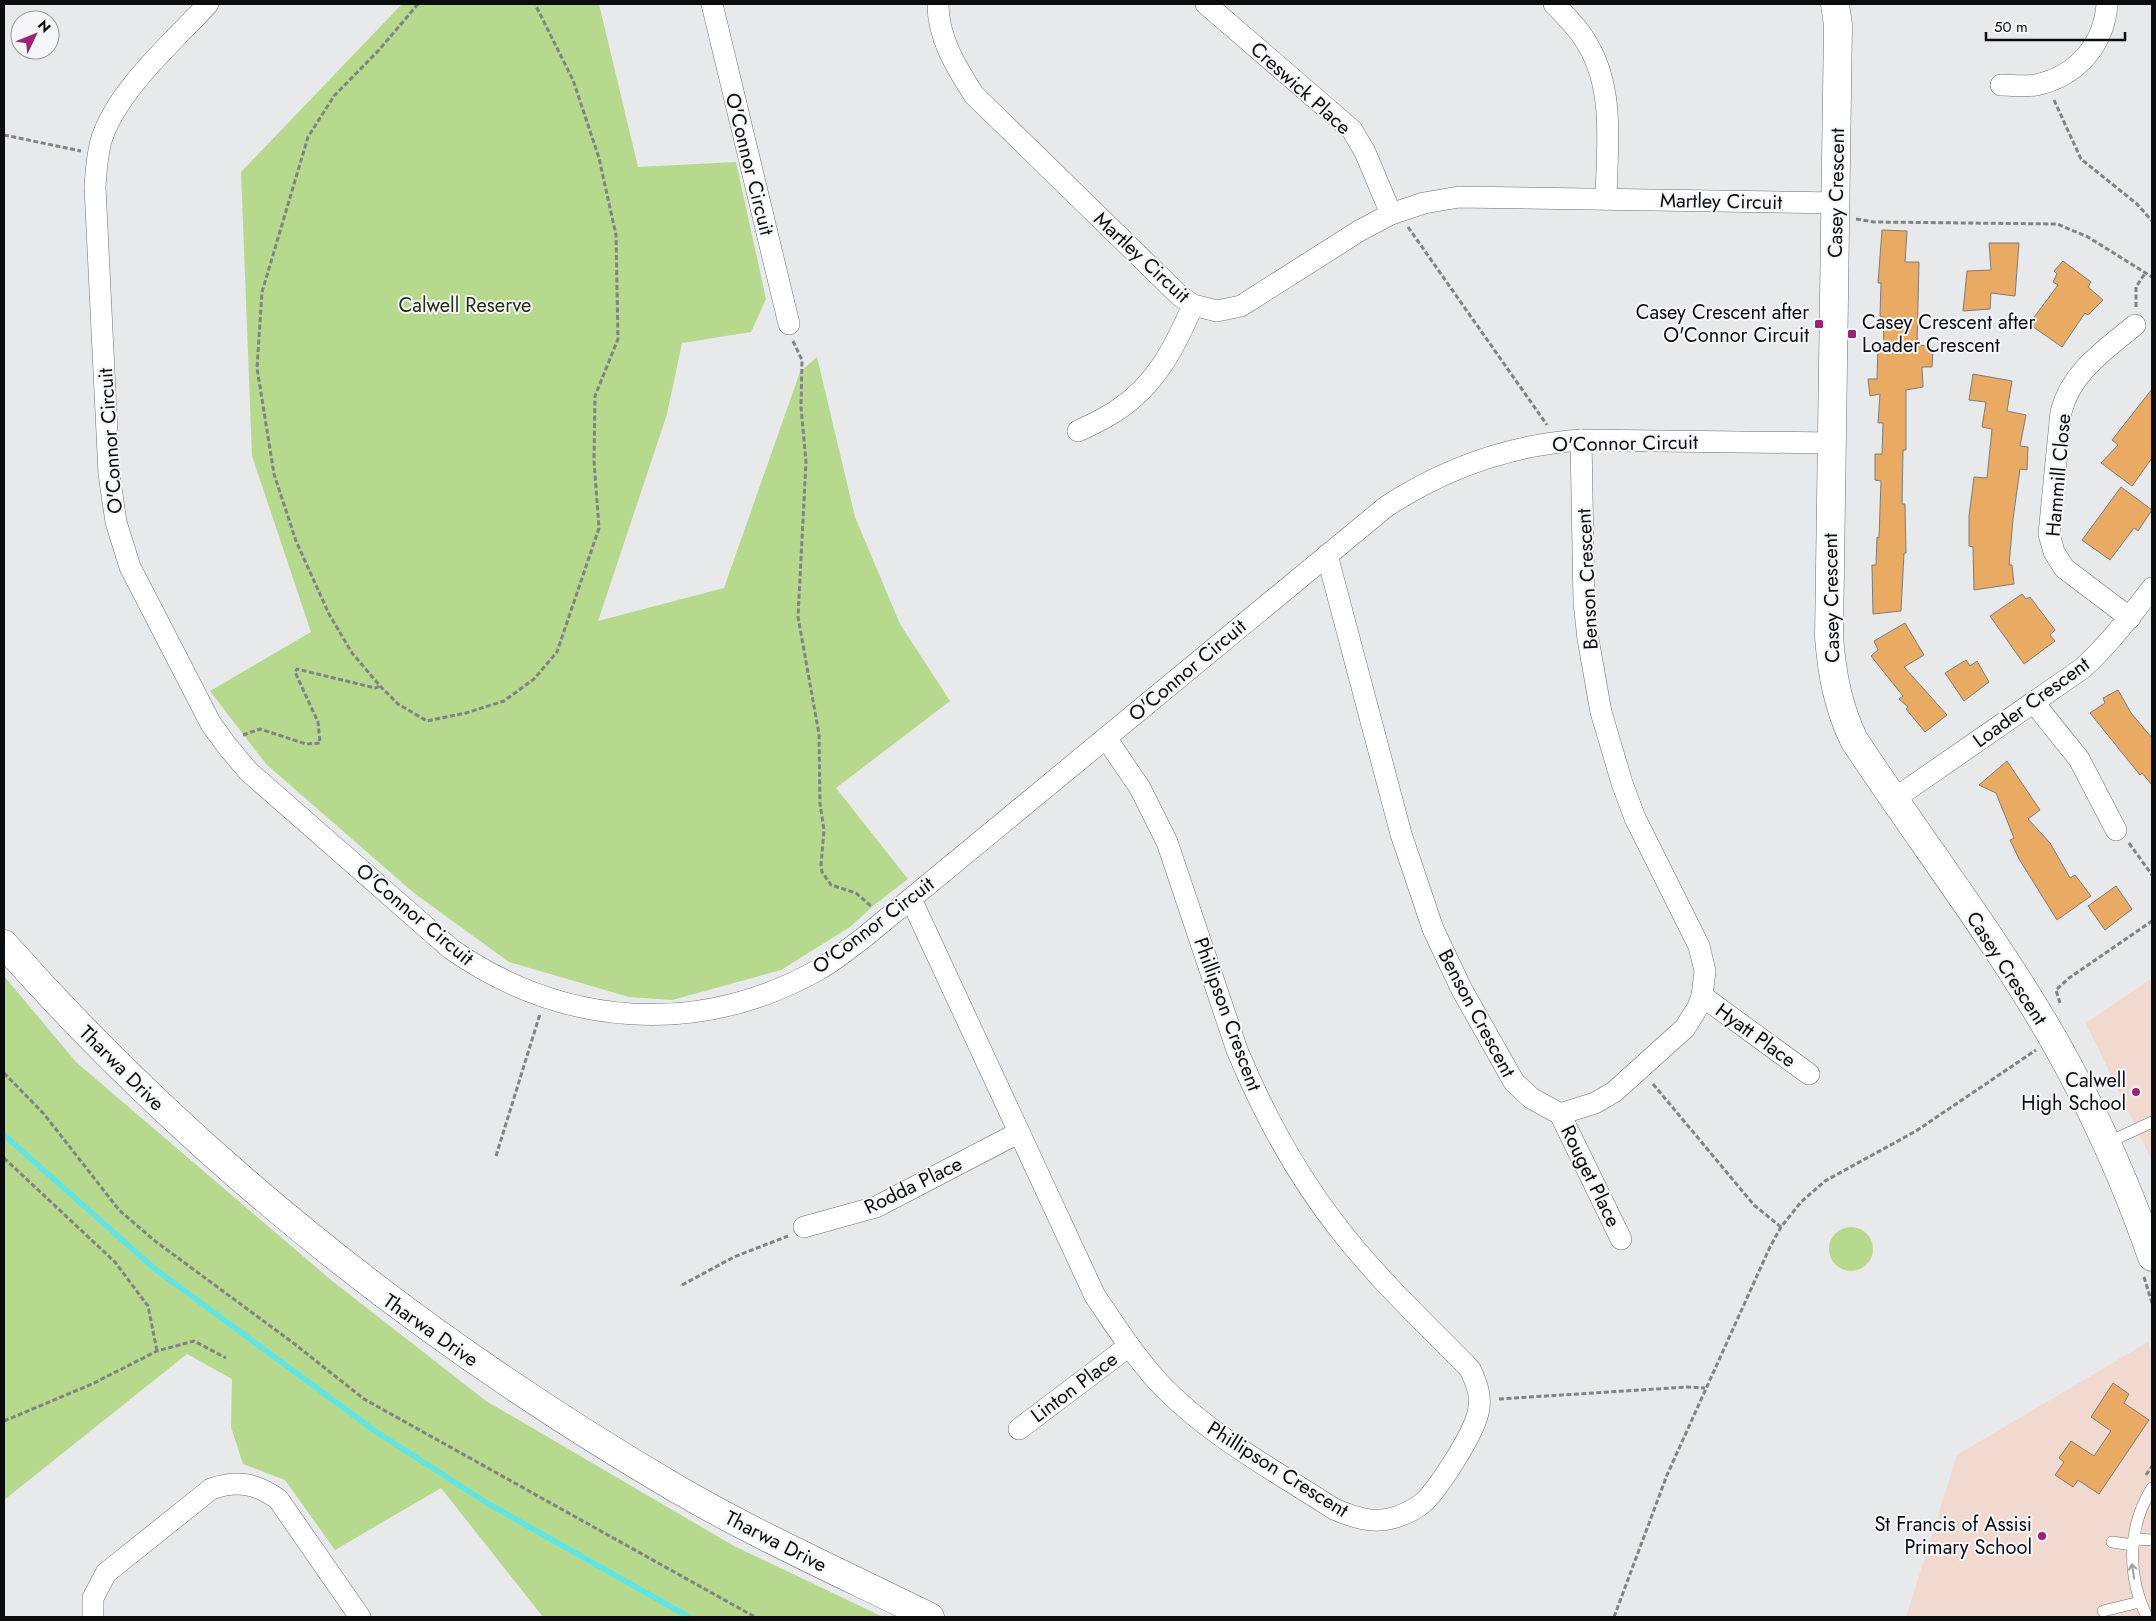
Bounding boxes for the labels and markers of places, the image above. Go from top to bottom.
place label: Casey Crescent after O'Connor Circuit [1636,298,1809,350]
place label: Casey Crescent after Loader Crescent [1862,308,2035,360]
marker: Casey Crescent after O'Connor Circuit [1813,318,1825,330]
marker: Casey Crescent after Loader Crescent [1846,328,1858,340]
place label: Calwell High School [2021,1066,2126,1118]
marker: Calwell High School [2130,1086,2142,1098]
place label: St Francis of Assisi Primary School [1874,1510,2032,1562]
marker: St Francis of Assisi Primary School [2036,1530,2048,1542]

